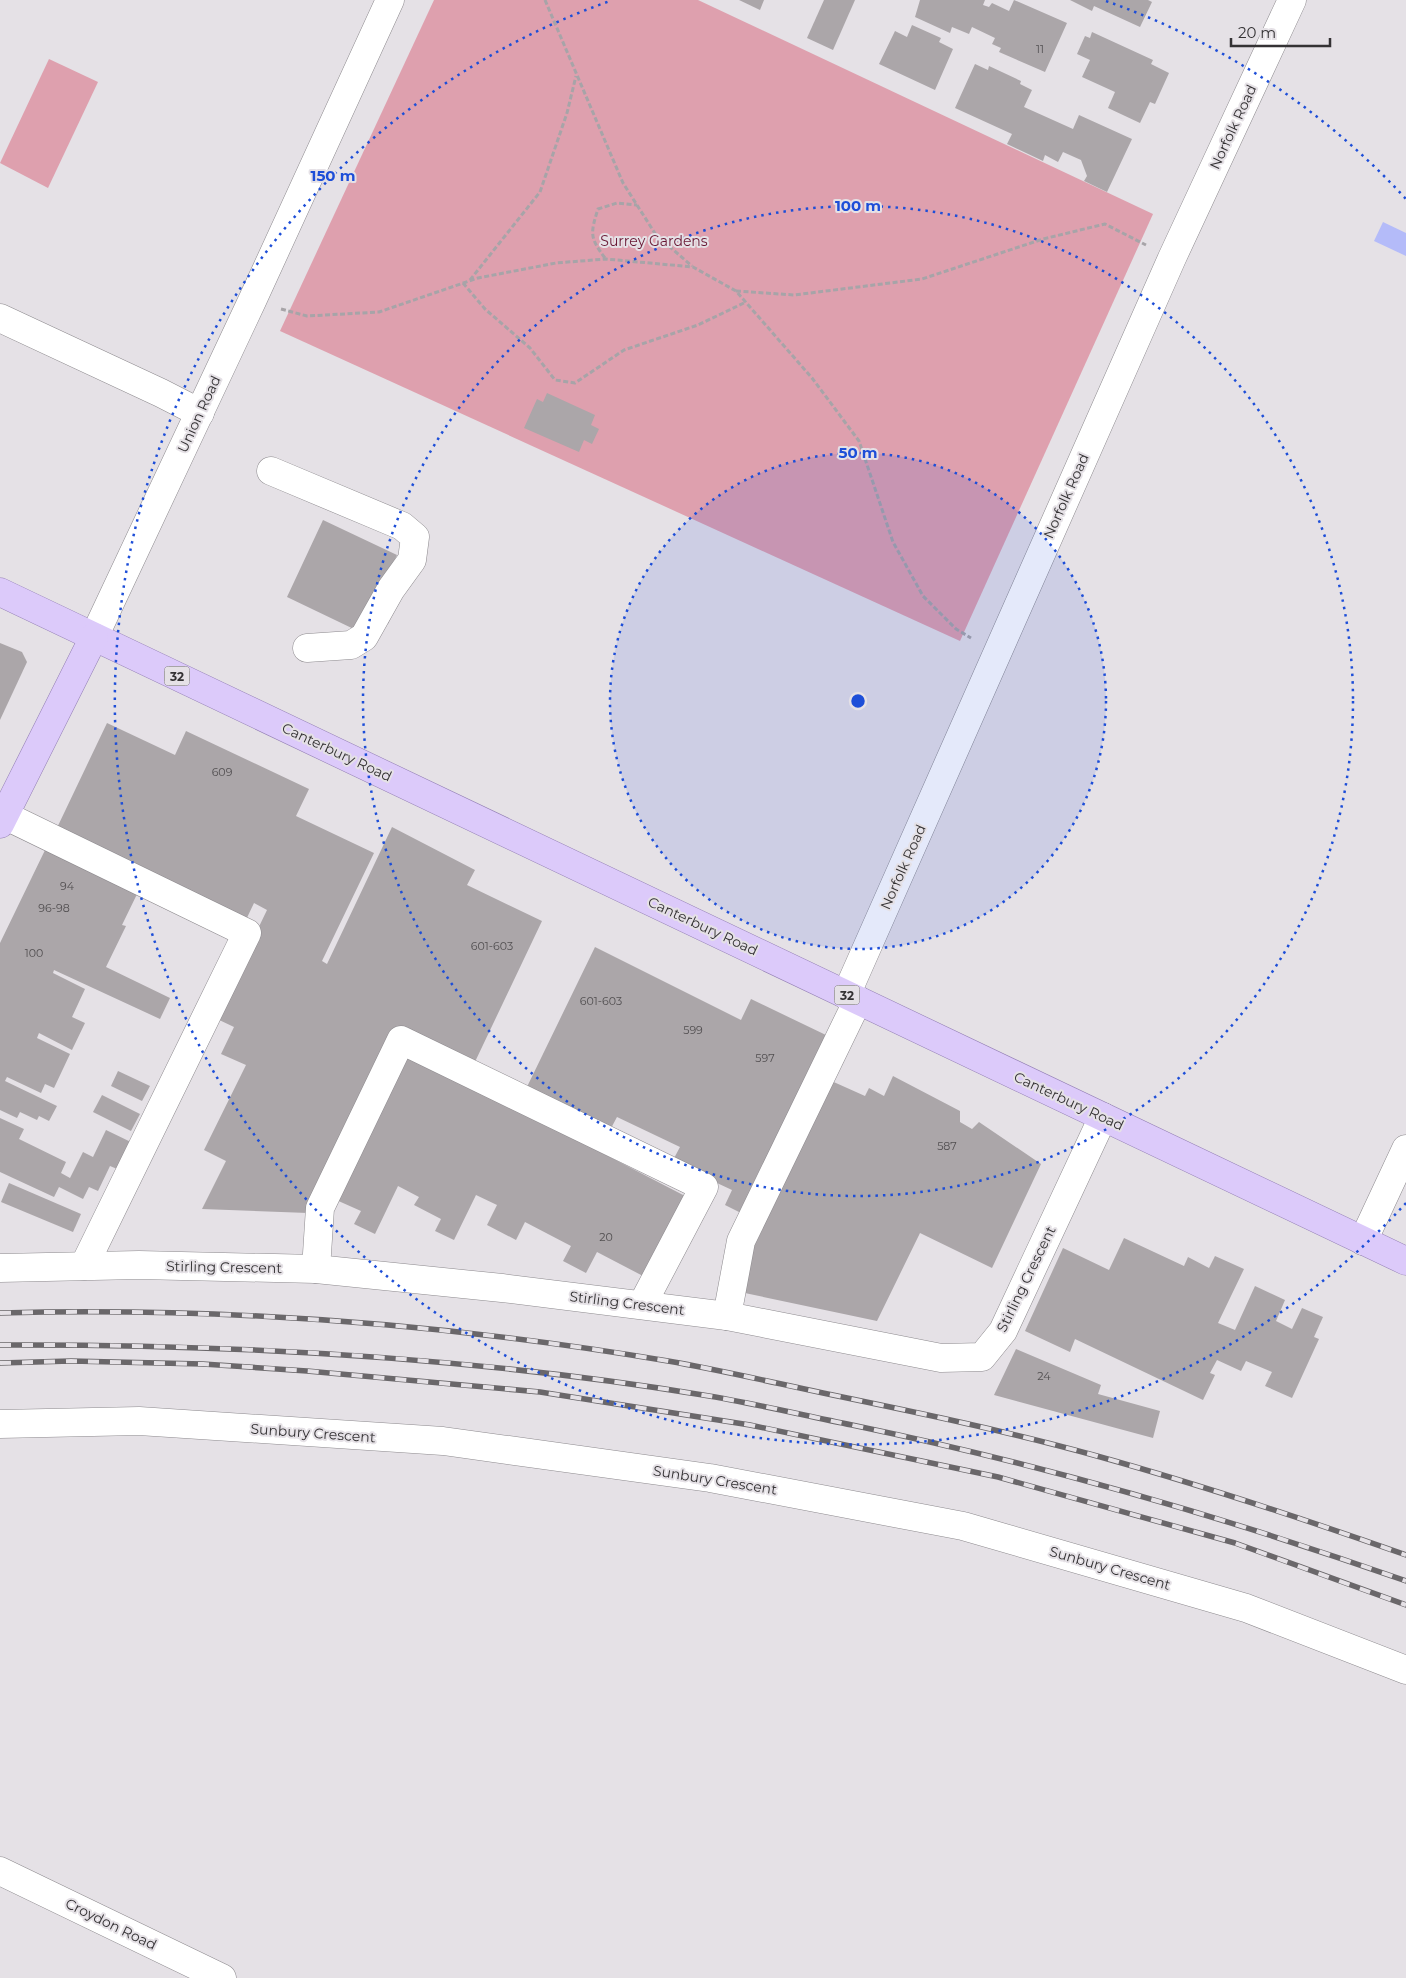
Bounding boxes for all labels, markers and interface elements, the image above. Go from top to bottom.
scale bar [1231,15,1330,47]
text: 20 m [1238,23,1276,42]
house number: 11 [1036,42,1044,56]
street label: Norfolk Road [1205,82,1261,172]
text: 150 m [311,166,355,185]
text: 100 m [835,196,881,215]
park label: Surrey Gardens [600,232,708,250]
street label: Union Road [173,373,225,455]
text: 50 m [838,443,878,462]
street label: Norfolk Road [1039,451,1093,541]
road number: 32 [164,666,190,686]
centre of rings [849,692,867,710]
street label: Canterbury Road [279,719,395,785]
house number: 609 [212,765,233,779]
street label: Norfolk Road [876,822,930,912]
house number: 94 [60,879,75,893]
street label: Canterbury Road [645,893,761,959]
house number: 96-98 [38,901,70,915]
house number: 601-603 [471,939,513,953]
house number: 100 [25,946,43,960]
road number: 32 [834,986,860,1004]
house number: 601-603 [580,994,622,1008]
house number: 599 [683,1023,703,1037]
house number: 597 [755,1051,775,1065]
street label: Canterbury Road [1011,1068,1127,1134]
house number: 587 [937,1139,957,1153]
street label: Stirling Crescent [993,1223,1060,1335]
house number: 20 [599,1230,613,1244]
street label: Stirling Crescent [166,1257,282,1277]
street label: Stirling Crescent [568,1287,686,1319]
house number: 24 [1037,1369,1051,1383]
street label: Sunbury Crescent [250,1420,376,1446]
street label: Sunbury Crescent [652,1461,779,1499]
street label: Sunbury Crescent [1047,1542,1173,1594]
street label: Croydon Road [62,1894,160,1954]

